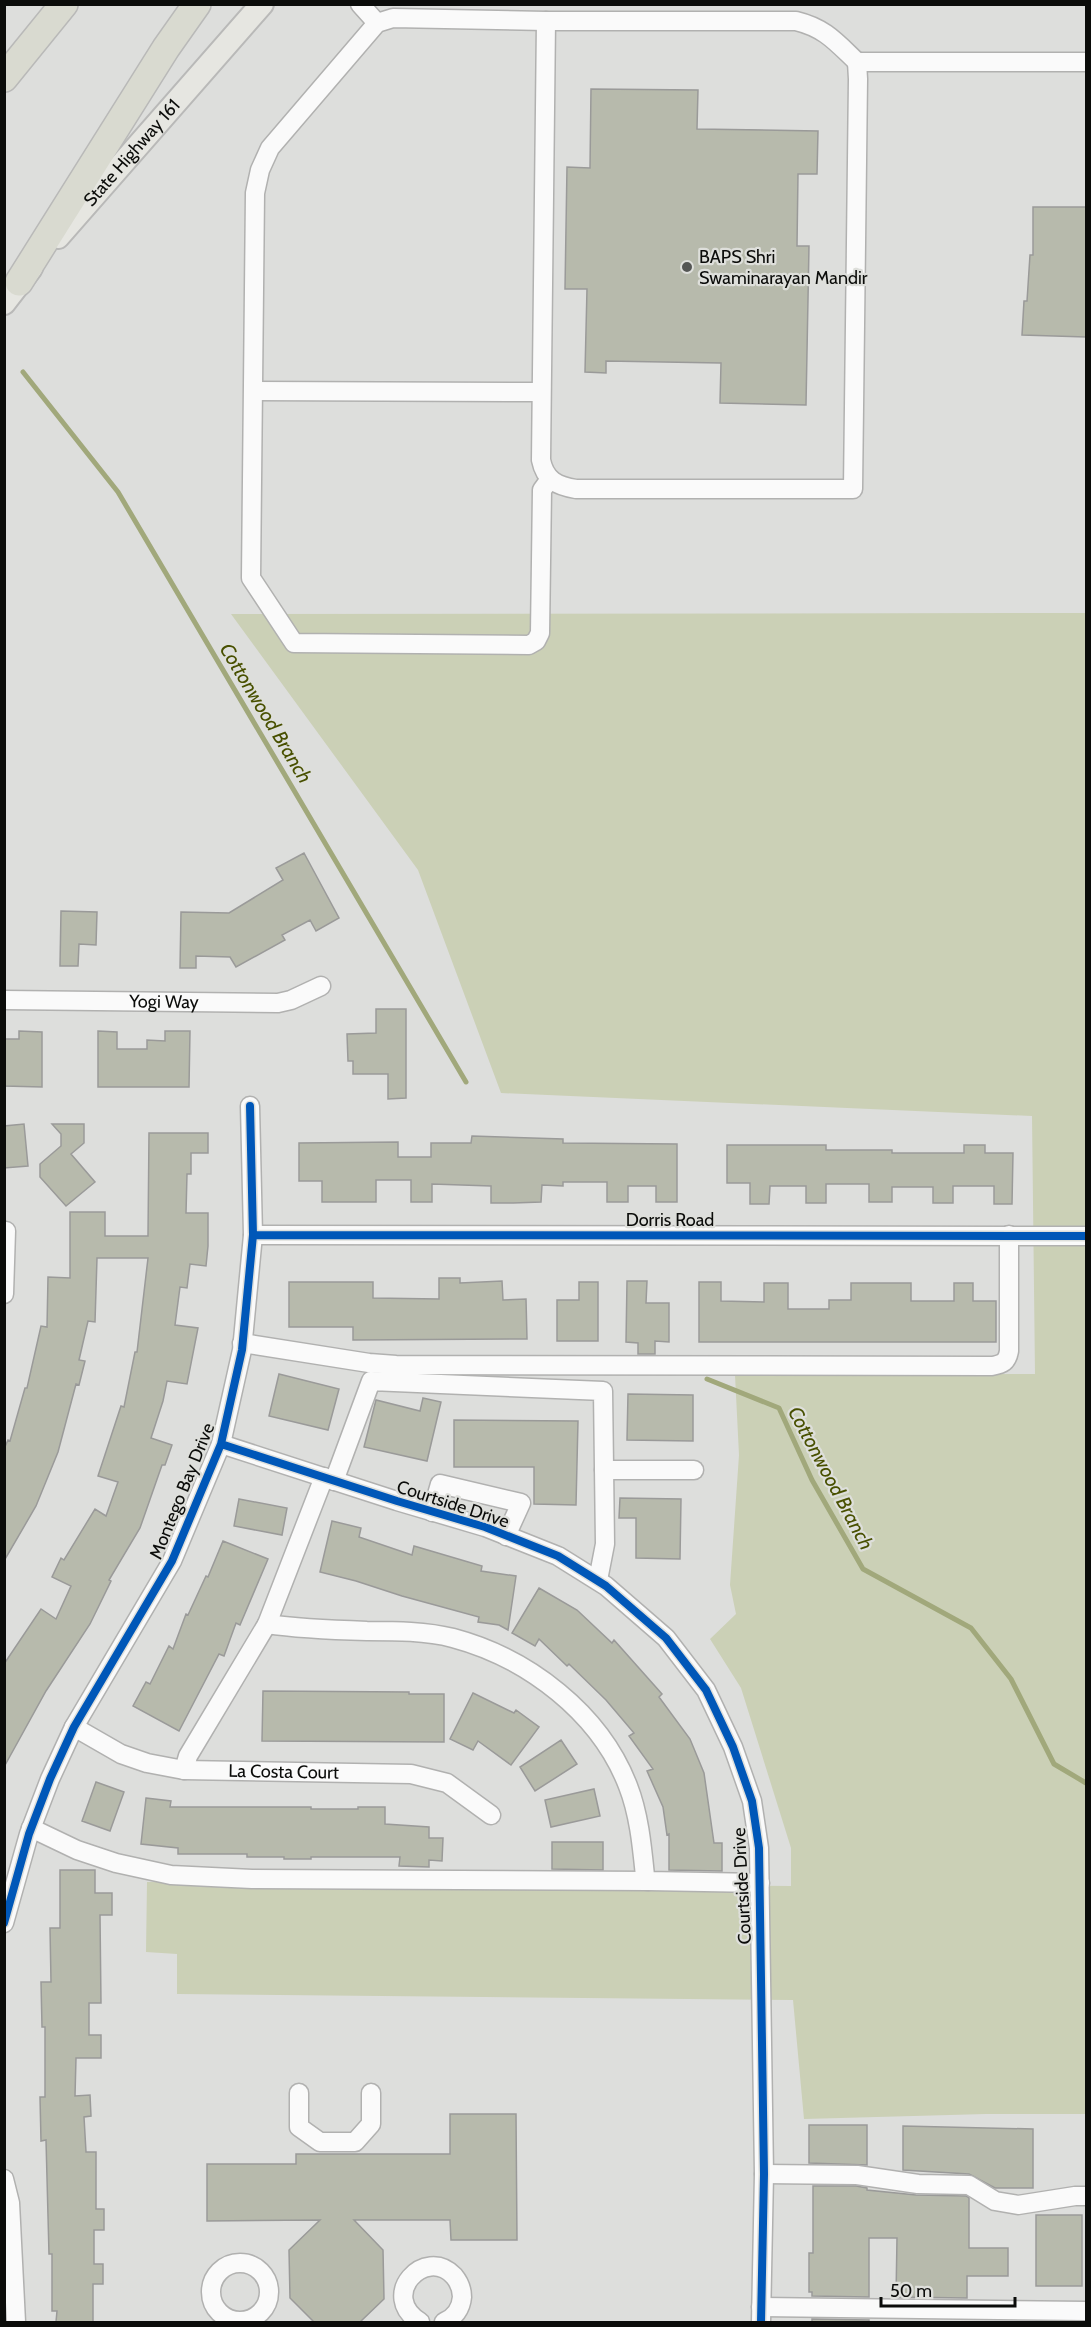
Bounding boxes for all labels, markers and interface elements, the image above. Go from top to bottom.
street label: State Highway 161 [79,95,185,211]
place label: BAPS Shri Swaminarayan Mandir [699,246,868,289]
marker: BAPS Shri Swaminarayan Mandir [680,260,694,274]
water label: Cottonwood Branch [215,639,317,787]
street label: Yogi Way [128,990,199,1013]
street label: Dorris Road [626,1209,714,1231]
water label: Cottonwood Branch [783,1402,879,1554]
street label: Montego Bay Drive [145,1420,219,1562]
street label: Courtside Drive [394,1475,512,1533]
street label: La Costa Court [228,1760,339,1784]
street label: Courtside Drive [728,1827,756,1945]
scale bar [881,2270,1014,2308]
text: 50 m [890,2280,932,2302]

